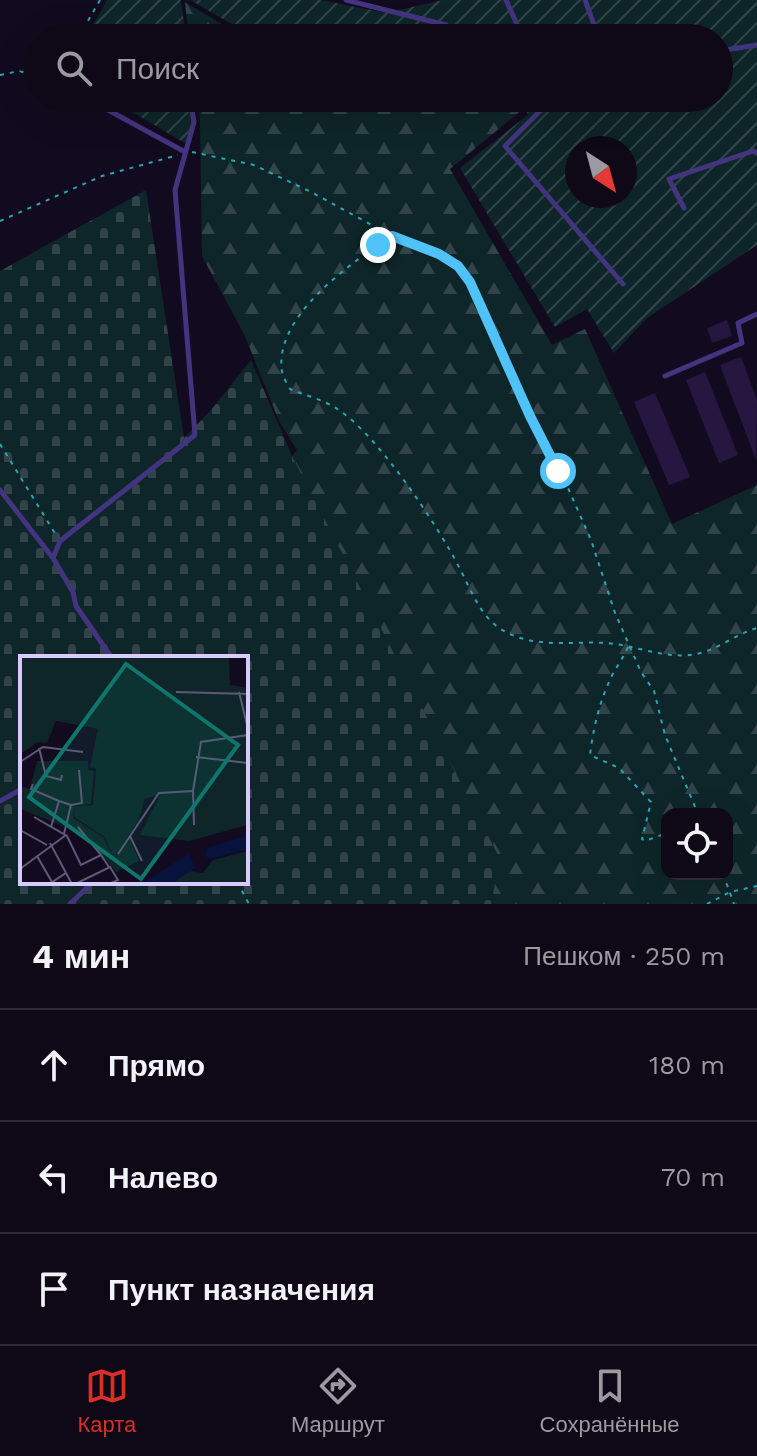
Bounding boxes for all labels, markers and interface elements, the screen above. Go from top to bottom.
search box [24,24,733,112]
icon: search [52,46,96,90]
text: Поиск [116,51,199,86]
north arrow [565,136,637,208]
route end [360,227,396,263]
route start [540,453,576,489]
inset map [20,656,248,884]
map controls [661,808,733,880]
button: locate [661,808,733,880]
text: 4 мин [32,936,130,976]
text: Пешком · 250 m [523,941,725,971]
icon: ahead [32,1043,76,1087]
text: Прямо [108,1048,205,1083]
text: 180 m [649,1050,725,1080]
icon: left [32,1155,76,1199]
text: Налево [108,1160,218,1195]
text: 70 m [661,1162,725,1192]
icon: arrive [32,1267,76,1311]
text: Пункт назначения [108,1272,375,1307]
tab: Карта [77,1364,136,1438]
tab: Маршрут [291,1364,385,1438]
tab: Сохранённые [540,1364,680,1438]

